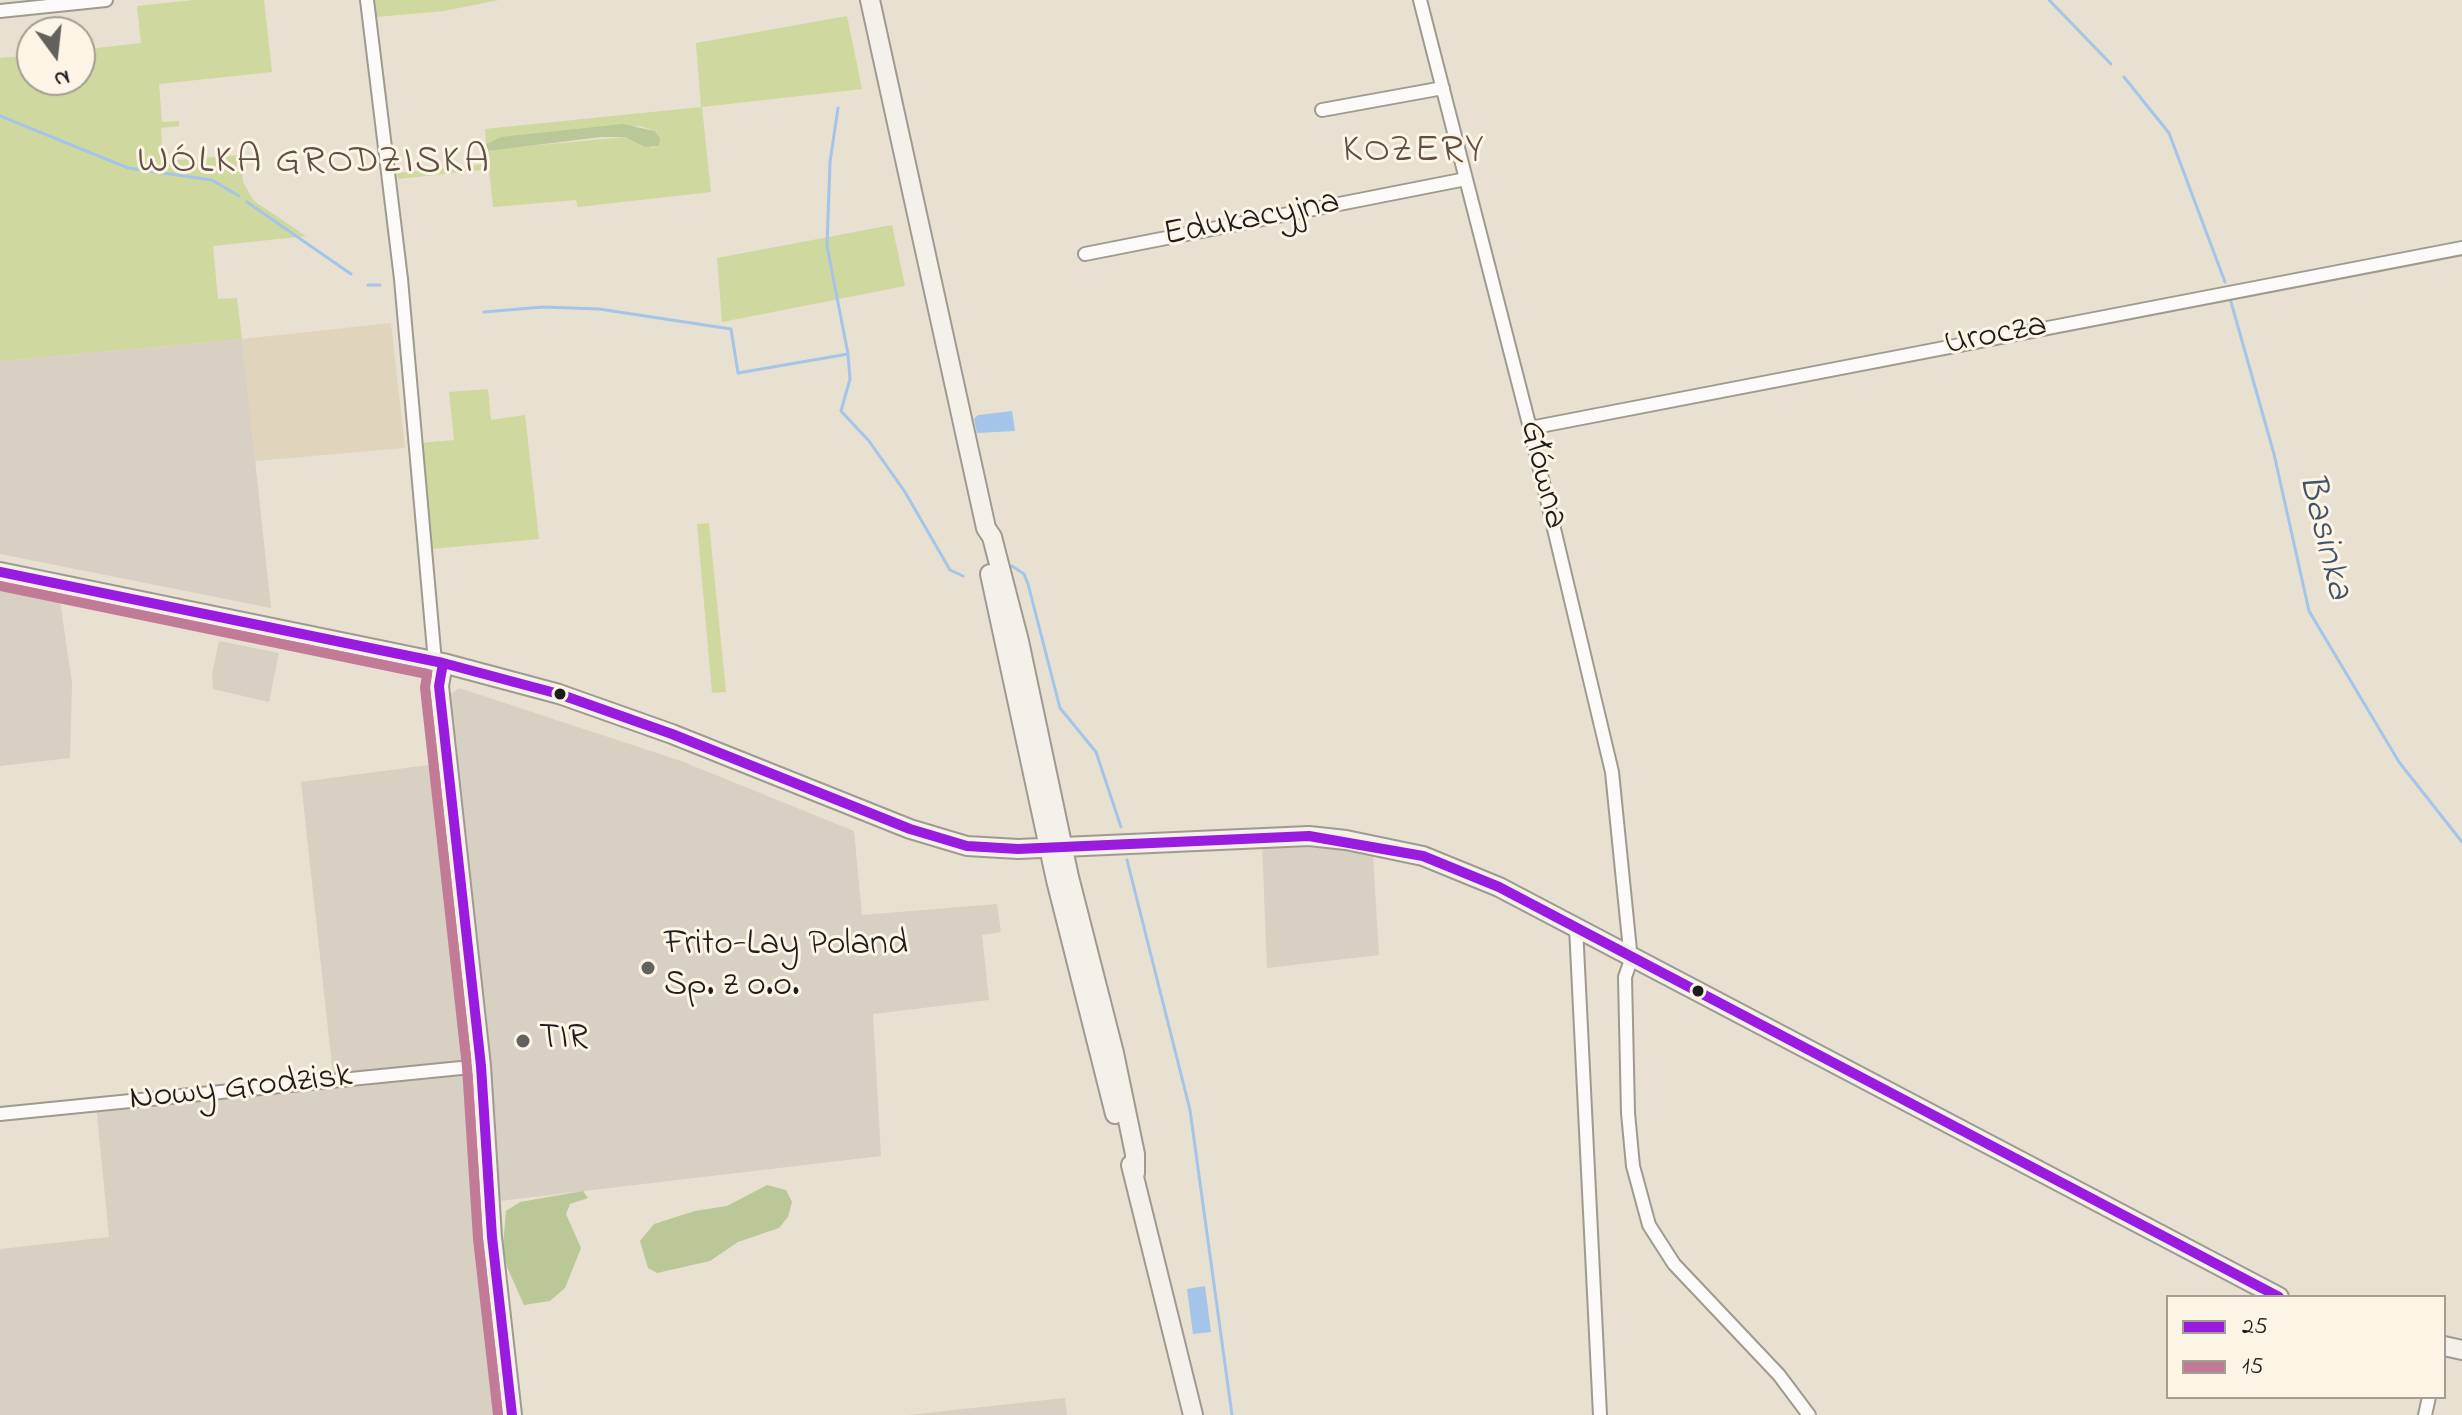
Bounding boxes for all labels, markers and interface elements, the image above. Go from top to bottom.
north arrow [16,16,96,96]
text: N [50,60,73,95]
district label: KOZERY [1342,129,1486,177]
district label: WÓLKA GRODZISKA [137,140,491,188]
street label: Edukacyjna [1160,183,1344,259]
street label: Urocza [1941,306,2051,368]
street label: Główna [1507,416,1575,534]
water label: Basinka [2284,469,2360,605]
unlabelled marker [552,686,568,702]
place label: Frito-Lay Poland Sp. z o.o. [664,925,908,1010]
marker: Frito-Lay Poland Sp. z o.o. [639,959,657,977]
unlabelled marker [1690,983,1706,999]
place label: TIR [539,1019,588,1063]
marker: TIR [514,1032,532,1050]
street label: Nowy Grodzisk [127,1057,355,1123]
legend [2166,1295,2446,1399]
text: 25 [2242,1310,2268,1345]
text: 15 [2242,1350,2263,1385]

